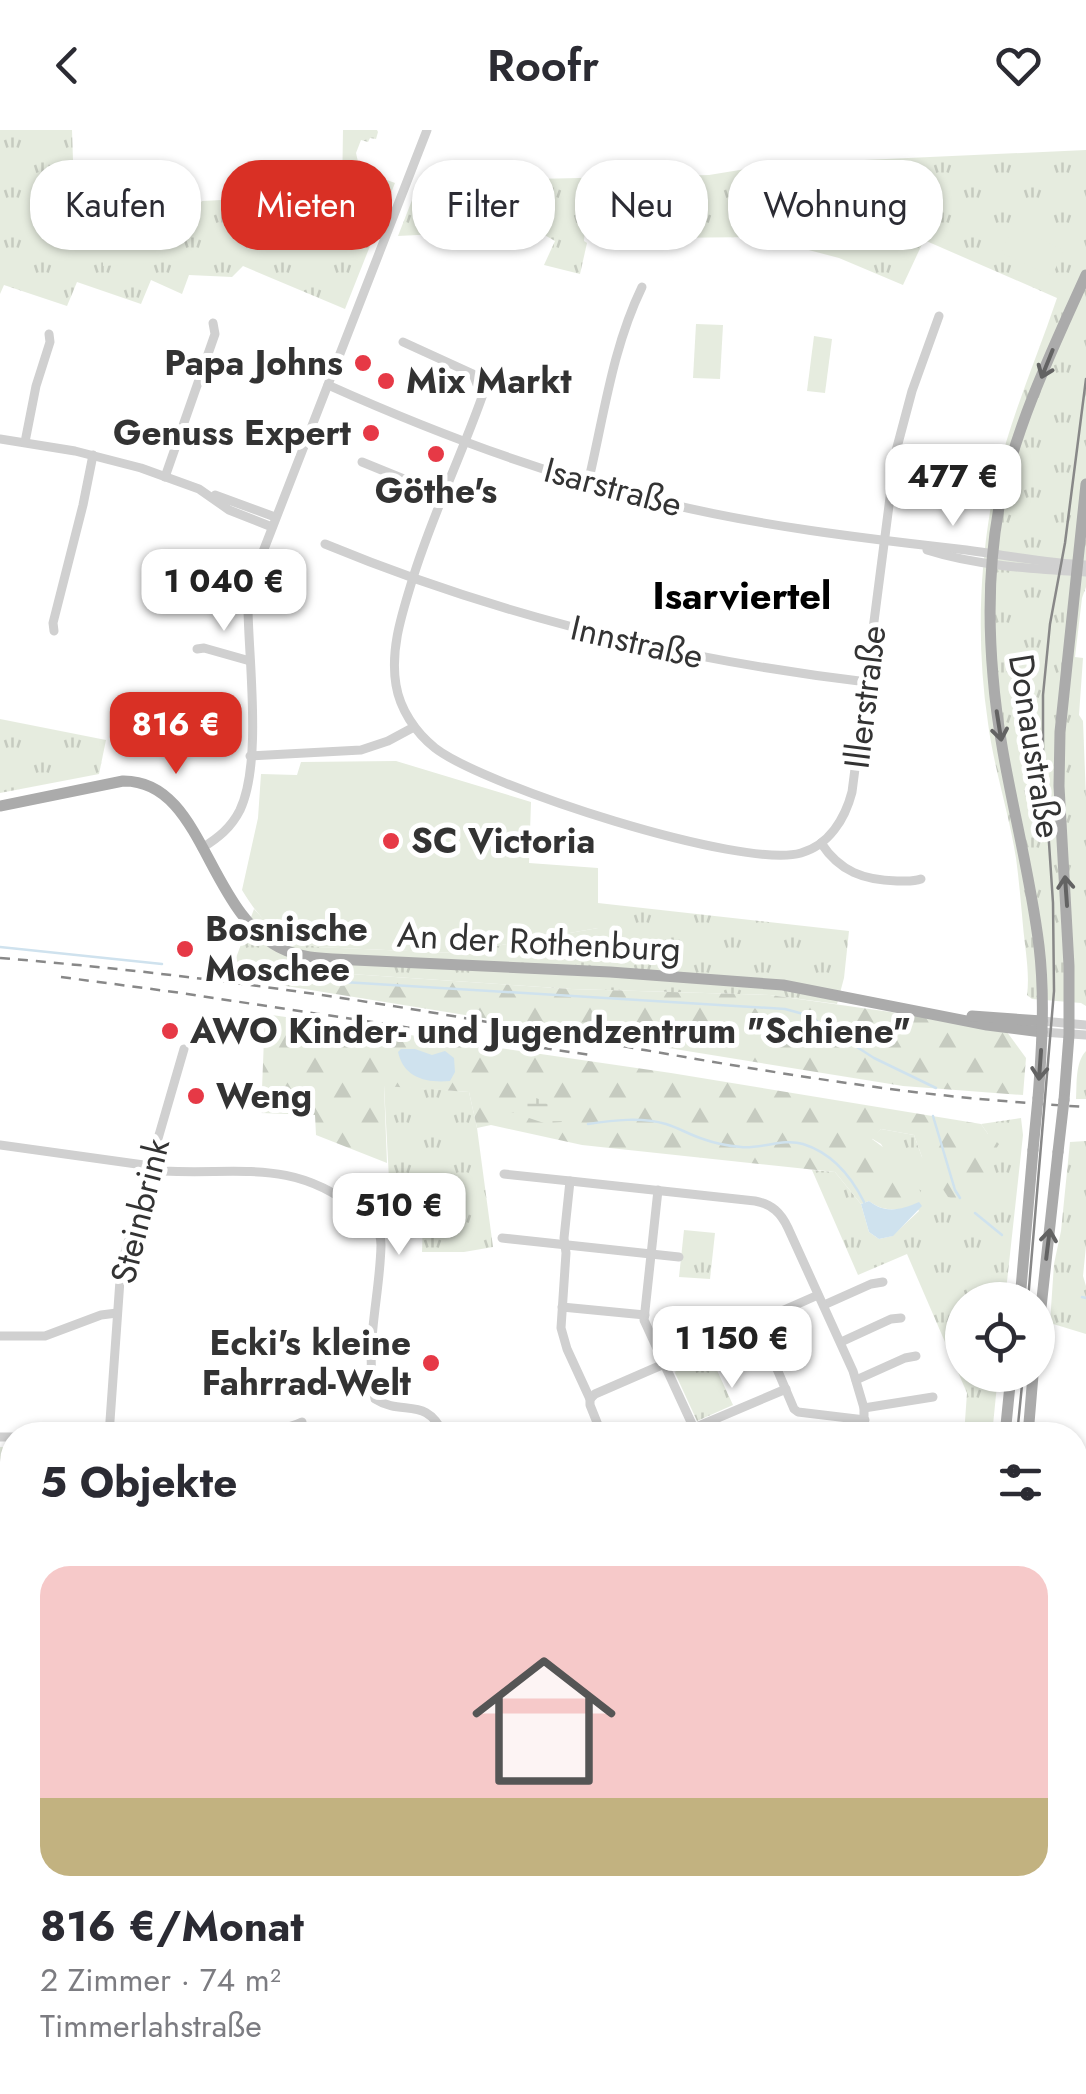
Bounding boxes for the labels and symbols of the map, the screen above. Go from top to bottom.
place label: Papa Johns [164,338,343,388]
one-way arrow [1036,348,1054,379]
marker: Papa Johns [352,352,374,374]
place label: Mix Markt [406,356,572,406]
marker: Mix Markt [375,370,397,392]
place label: Genuss Expert [113,408,351,458]
marker: Genuss Expert [360,422,382,444]
marker: Göthe's [425,443,447,465]
pin: 477 € [883,444,1023,529]
street label: Isarstraße [539,445,687,529]
place label: Göthe's [375,466,497,516]
pin: 1 040 € [132,549,316,634]
district label: Isarviertel [653,568,831,623]
street label: Innstraße [566,603,708,681]
street label: Illerstraße [831,623,899,771]
street label: Donaustraße [996,650,1074,842]
pin: 816 € [106,692,246,777]
one-way arrow [990,709,1009,741]
place label: SC Victoria [411,816,595,866]
marker: SC Victoria [380,830,402,852]
one-way arrow [1056,876,1075,908]
place label: Bosnische Moschee [205,904,368,994]
street label: An der Rothenburg [396,910,682,974]
marker: Bosnische Moschee [174,938,196,960]
place label: AWO Kinder- und Jugendzentrum "Schiene" [189,1006,911,1056]
marker: AWO Kinder- und Jugendzentrum "Schiene" [159,1020,181,1042]
one-way arrow [1030,1048,1049,1081]
place label: Weng [216,1071,312,1121]
marker: Weng [185,1085,207,1107]
street label: Steinbrink [98,1133,182,1289]
pin: 510 € [329,1173,469,1258]
one-way arrow [1039,1228,1058,1260]
pin: 1 150 € [640,1306,824,1391]
place label: Ecki's kleine Fahrrad-Welt [202,1318,411,1408]
marker: Ecki's kleine Fahrrad-Welt [420,1352,442,1374]

